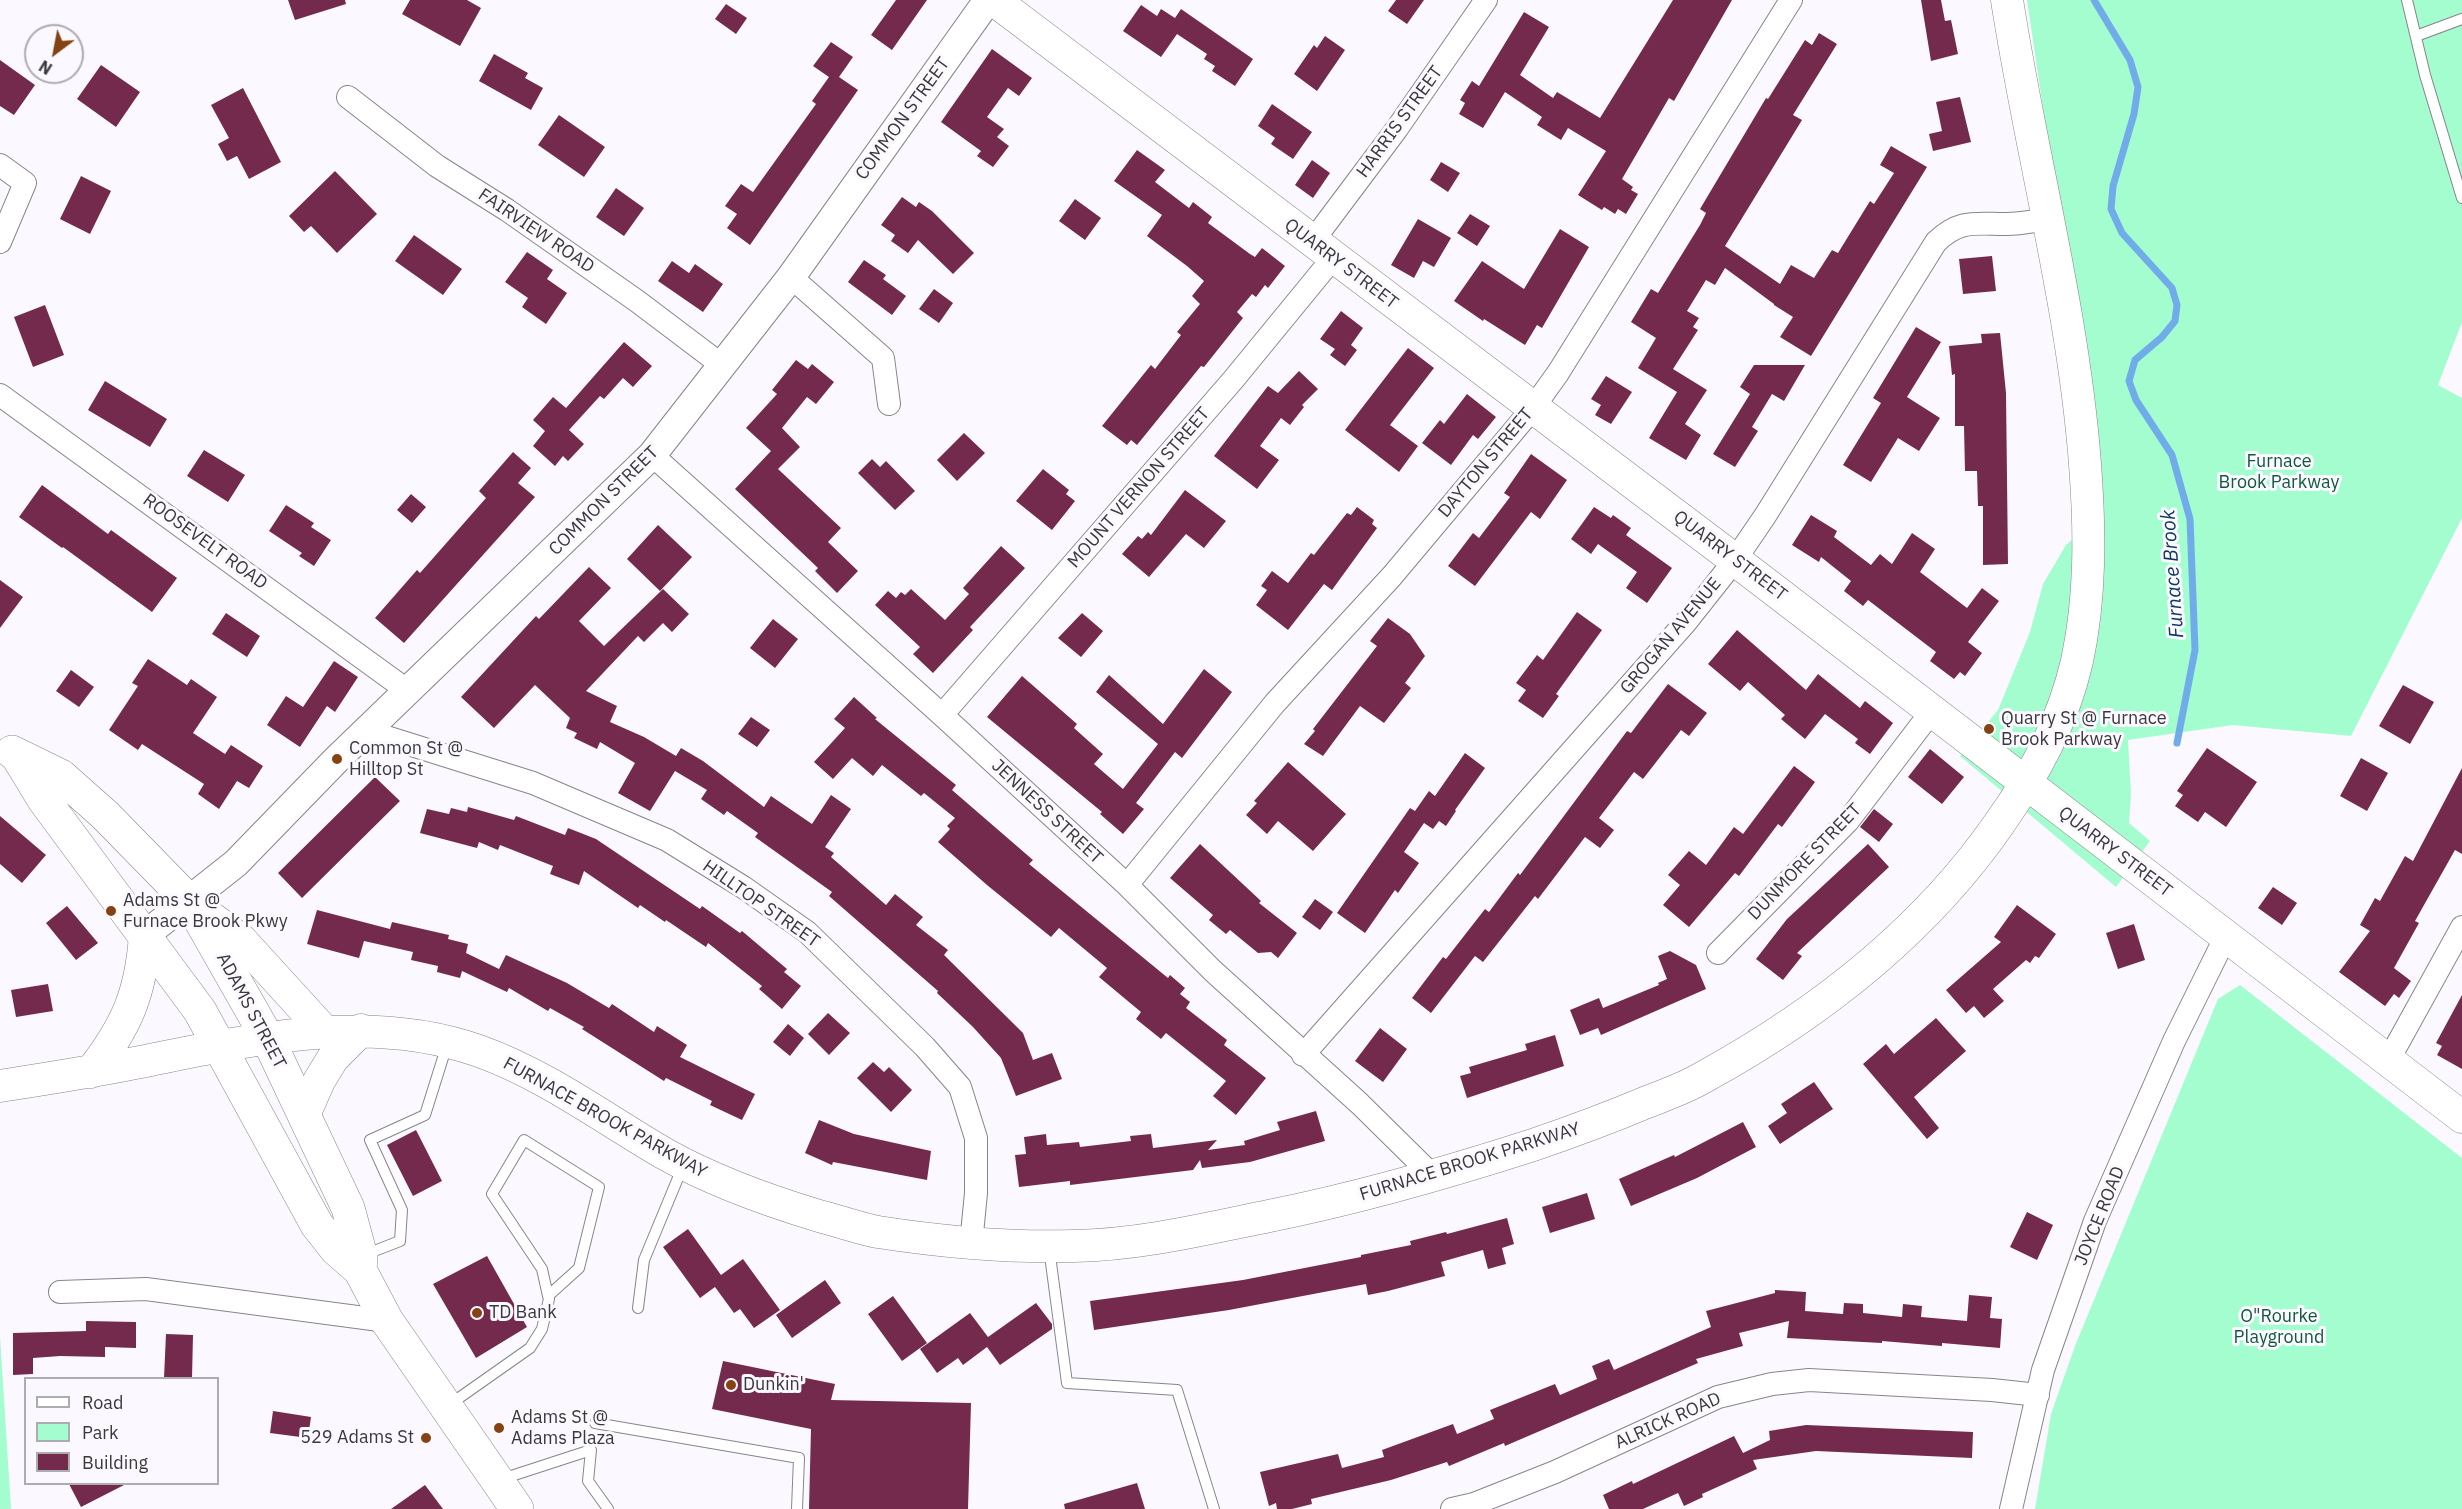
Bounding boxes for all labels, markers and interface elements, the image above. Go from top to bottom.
north arrow [24,24,84,84]
street label: COMMON STREET [851,54,955,184]
text: N [35,56,56,79]
street label: HARRIS STREET [1352,62,1448,182]
street label: FAIRVIEW ROAD [474,184,598,278]
street label: QUARRY STREET [1280,214,1402,314]
street label: MOUNT VERNON STREET [1063,403,1215,573]
street label: DAYTON STREET [1434,404,1538,522]
street label: COMMON STREET [545,442,663,560]
park label: Furnace Brook Parkway [2219,451,2339,494]
street label: ROOSEVELT ROAD [138,490,272,594]
street label: QUARRY STREET [1669,506,1791,606]
water label: Furnace Brook [2157,509,2189,639]
street label: GROGAN AVENUE [1616,573,1726,699]
place label: Quarry St @ Furnace Brook Parkway [2001,708,2167,750]
marker: Quarry St @ Furnace Brook Parkway [1982,722,1996,736]
place label: Common St @ Hilltop St [349,738,463,780]
marker: Common St @ Hilltop St [330,752,344,766]
street label: JENNESS STREET [987,755,1107,869]
street label: DUNMORE STREET [1744,799,1866,925]
street label: QUARRY STREET [2054,802,2176,902]
street label: HILLTOP STREET [698,856,824,952]
place label: Adams St @ Furnace Brook Pkwy [123,890,288,932]
marker: Adams St @ Furnace Brook Pkwy [104,904,118,918]
street label: ADAMS STREET [212,950,290,1072]
street label: FURNACE BROOK PARKWAY [499,1053,711,1183]
street label: FURNACE BROOK PARKWAY [1357,1118,1583,1206]
street label: JOYCE ROAD [2070,1163,2130,1269]
place label: TD Bank [489,1302,557,1324]
marker: TD Bank [470,1306,484,1320]
park label: O"Rourke Playground [2234,1306,2324,1348]
place label: Dunkin' [743,1374,804,1396]
legend [24,1377,219,1485]
marker: Dunkin' [724,1378,738,1392]
street label: ALRICK ROAD [1612,1388,1724,1454]
text: Road [82,1391,123,1414]
place label: Adams St @ Adams Plaza [511,1407,615,1450]
text: Park [82,1421,118,1444]
marker: Adams St @ Adams Plaza [492,1421,506,1435]
place label: 529 Adams St [300,1427,414,1449]
marker: 529 Adams St [419,1431,433,1445]
text: Building [82,1451,148,1474]

